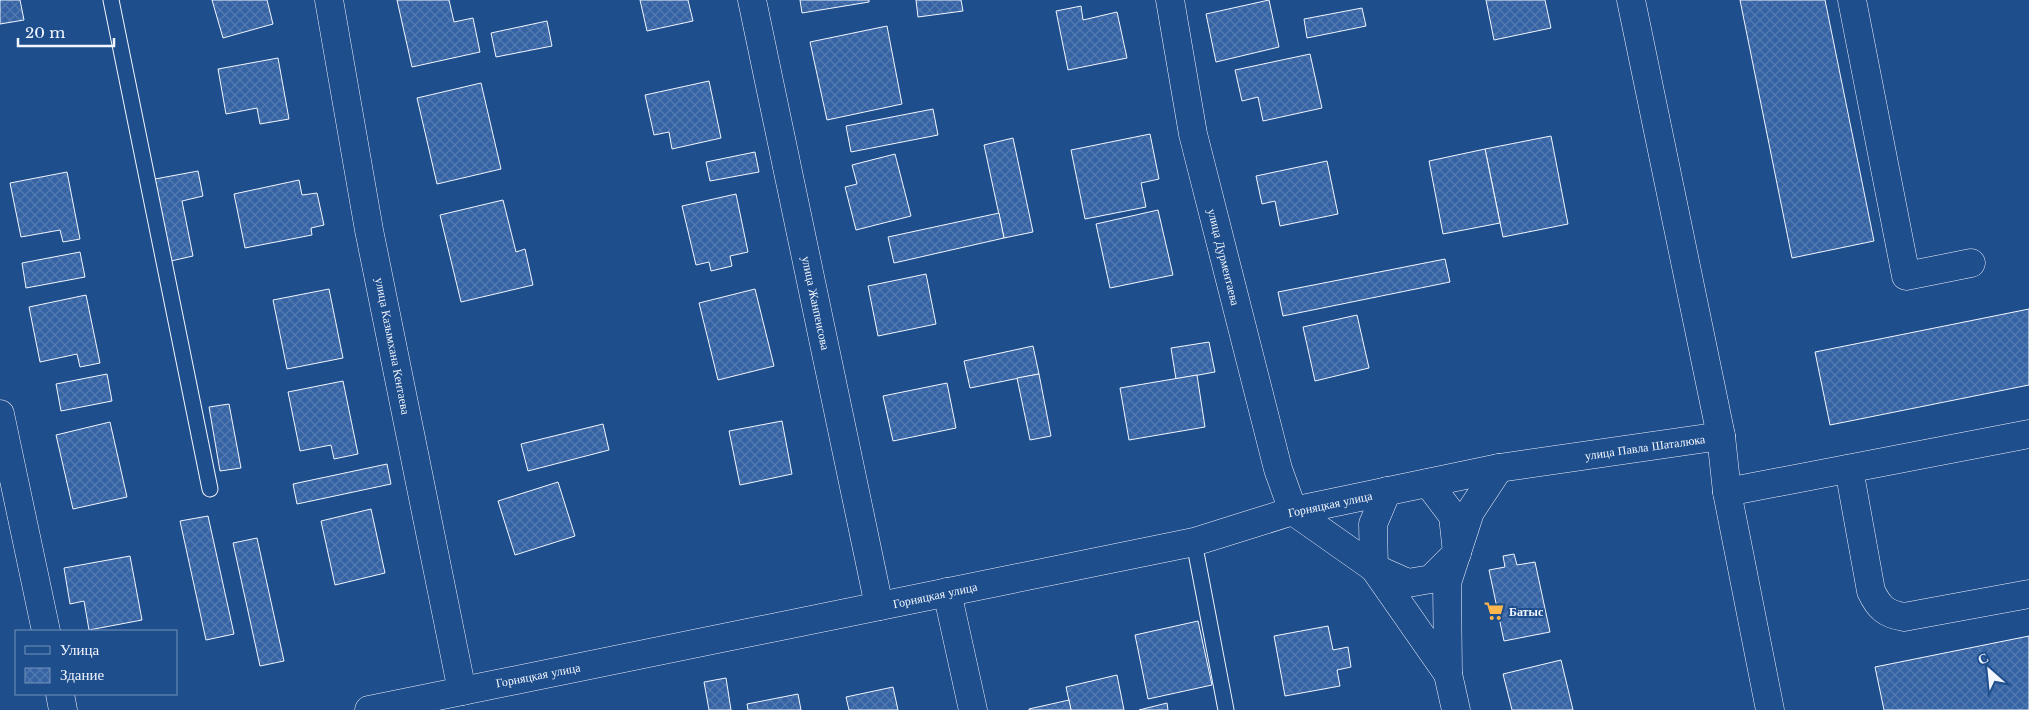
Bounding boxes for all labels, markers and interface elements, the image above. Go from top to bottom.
scale bar [18,15,114,47]
text: 20 m [25,23,65,42]
street label: улица Дурментаева [1205,207,1243,308]
street label: улица Жанпеисова [799,255,833,352]
street label: улица Казымхана Кентаева [372,276,414,416]
street label: улица Павла Шаталюка [1584,431,1707,463]
street label: Горняцкая улица [1286,488,1374,520]
street label: Горняцкая улица [891,579,979,611]
supermarket icon: Батыс [1483,600,1505,622]
place label: Батыс [1509,604,1544,619]
legend [15,630,178,695]
text: Улица [60,640,99,659]
north arrow [1964,645,2014,695]
text: С [1975,648,1992,669]
street label: Горняцкая улица [494,659,582,691]
text: Здание [60,665,104,684]

